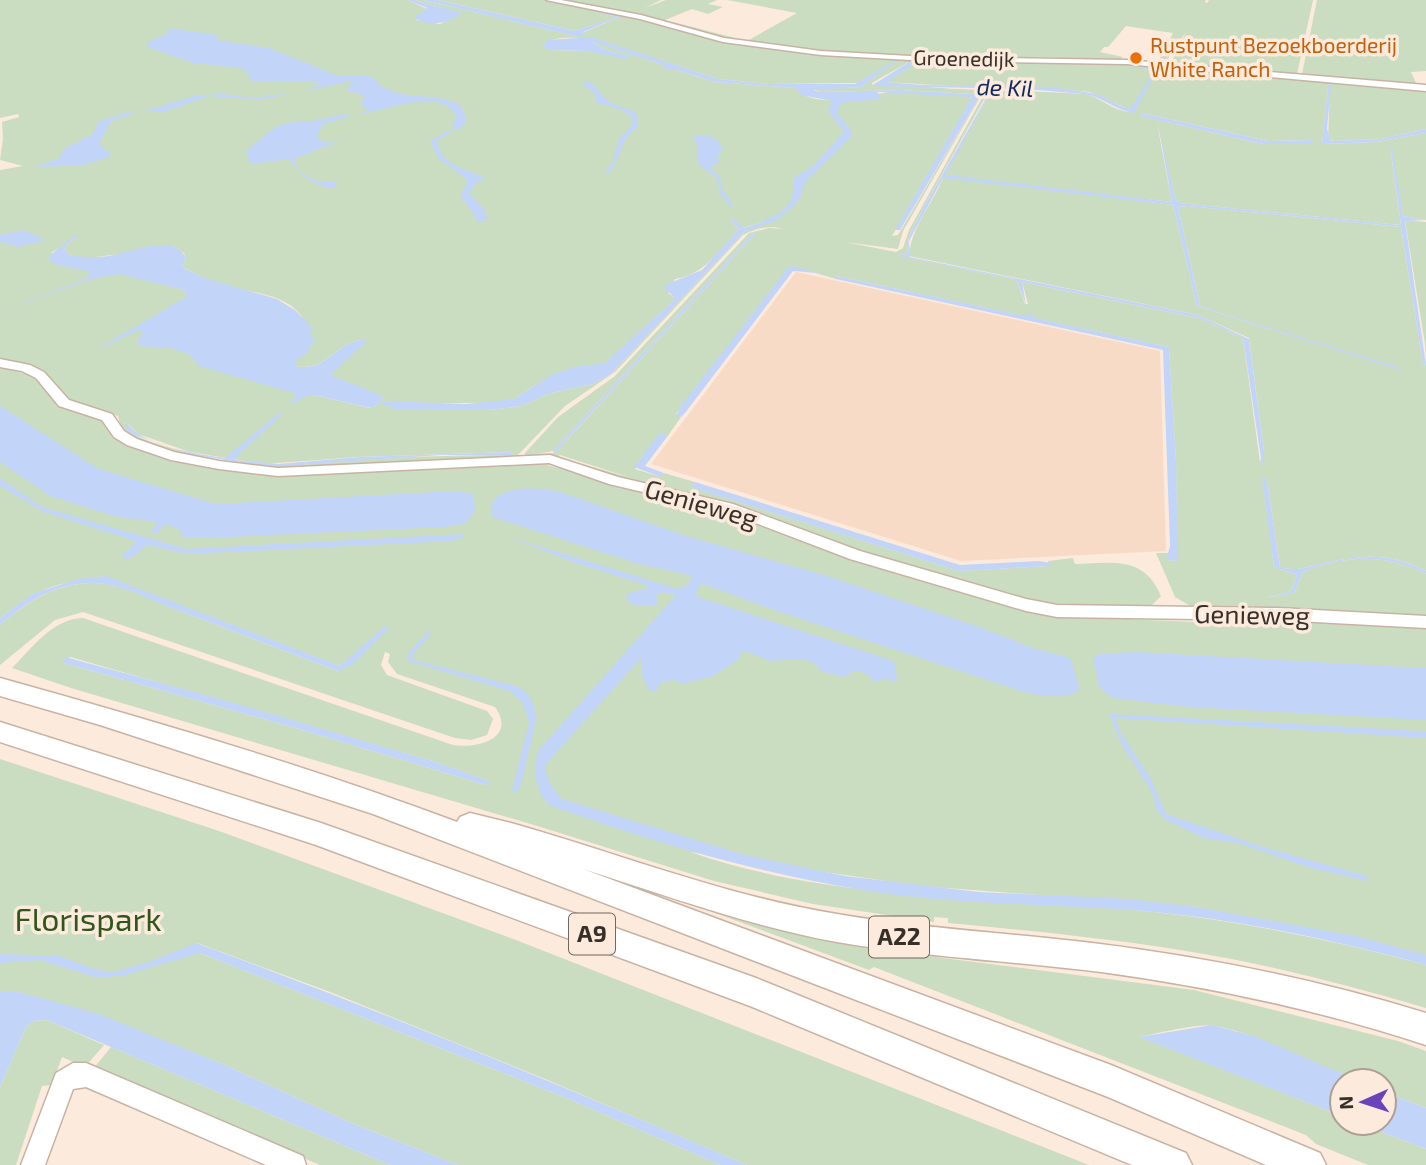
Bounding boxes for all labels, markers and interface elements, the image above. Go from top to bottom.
place label: Rustpunt Bezoekboerderij White Ranch [1150,32,1397,81]
street label: Groenedijk [913,44,1015,72]
marker: Rustpunt Bezoekboerderij White Ranch [1128,50,1144,66]
water label: de Kil [976,72,1034,102]
street label: Genieweg [642,472,761,533]
street label: Genieweg [1194,597,1310,630]
park label: Florispark [14,899,162,937]
road number: A9 [569,914,615,954]
road number: A22 [869,917,929,958]
north arrow [1328,1067,1398,1137]
text: N [1334,1095,1357,1110]

